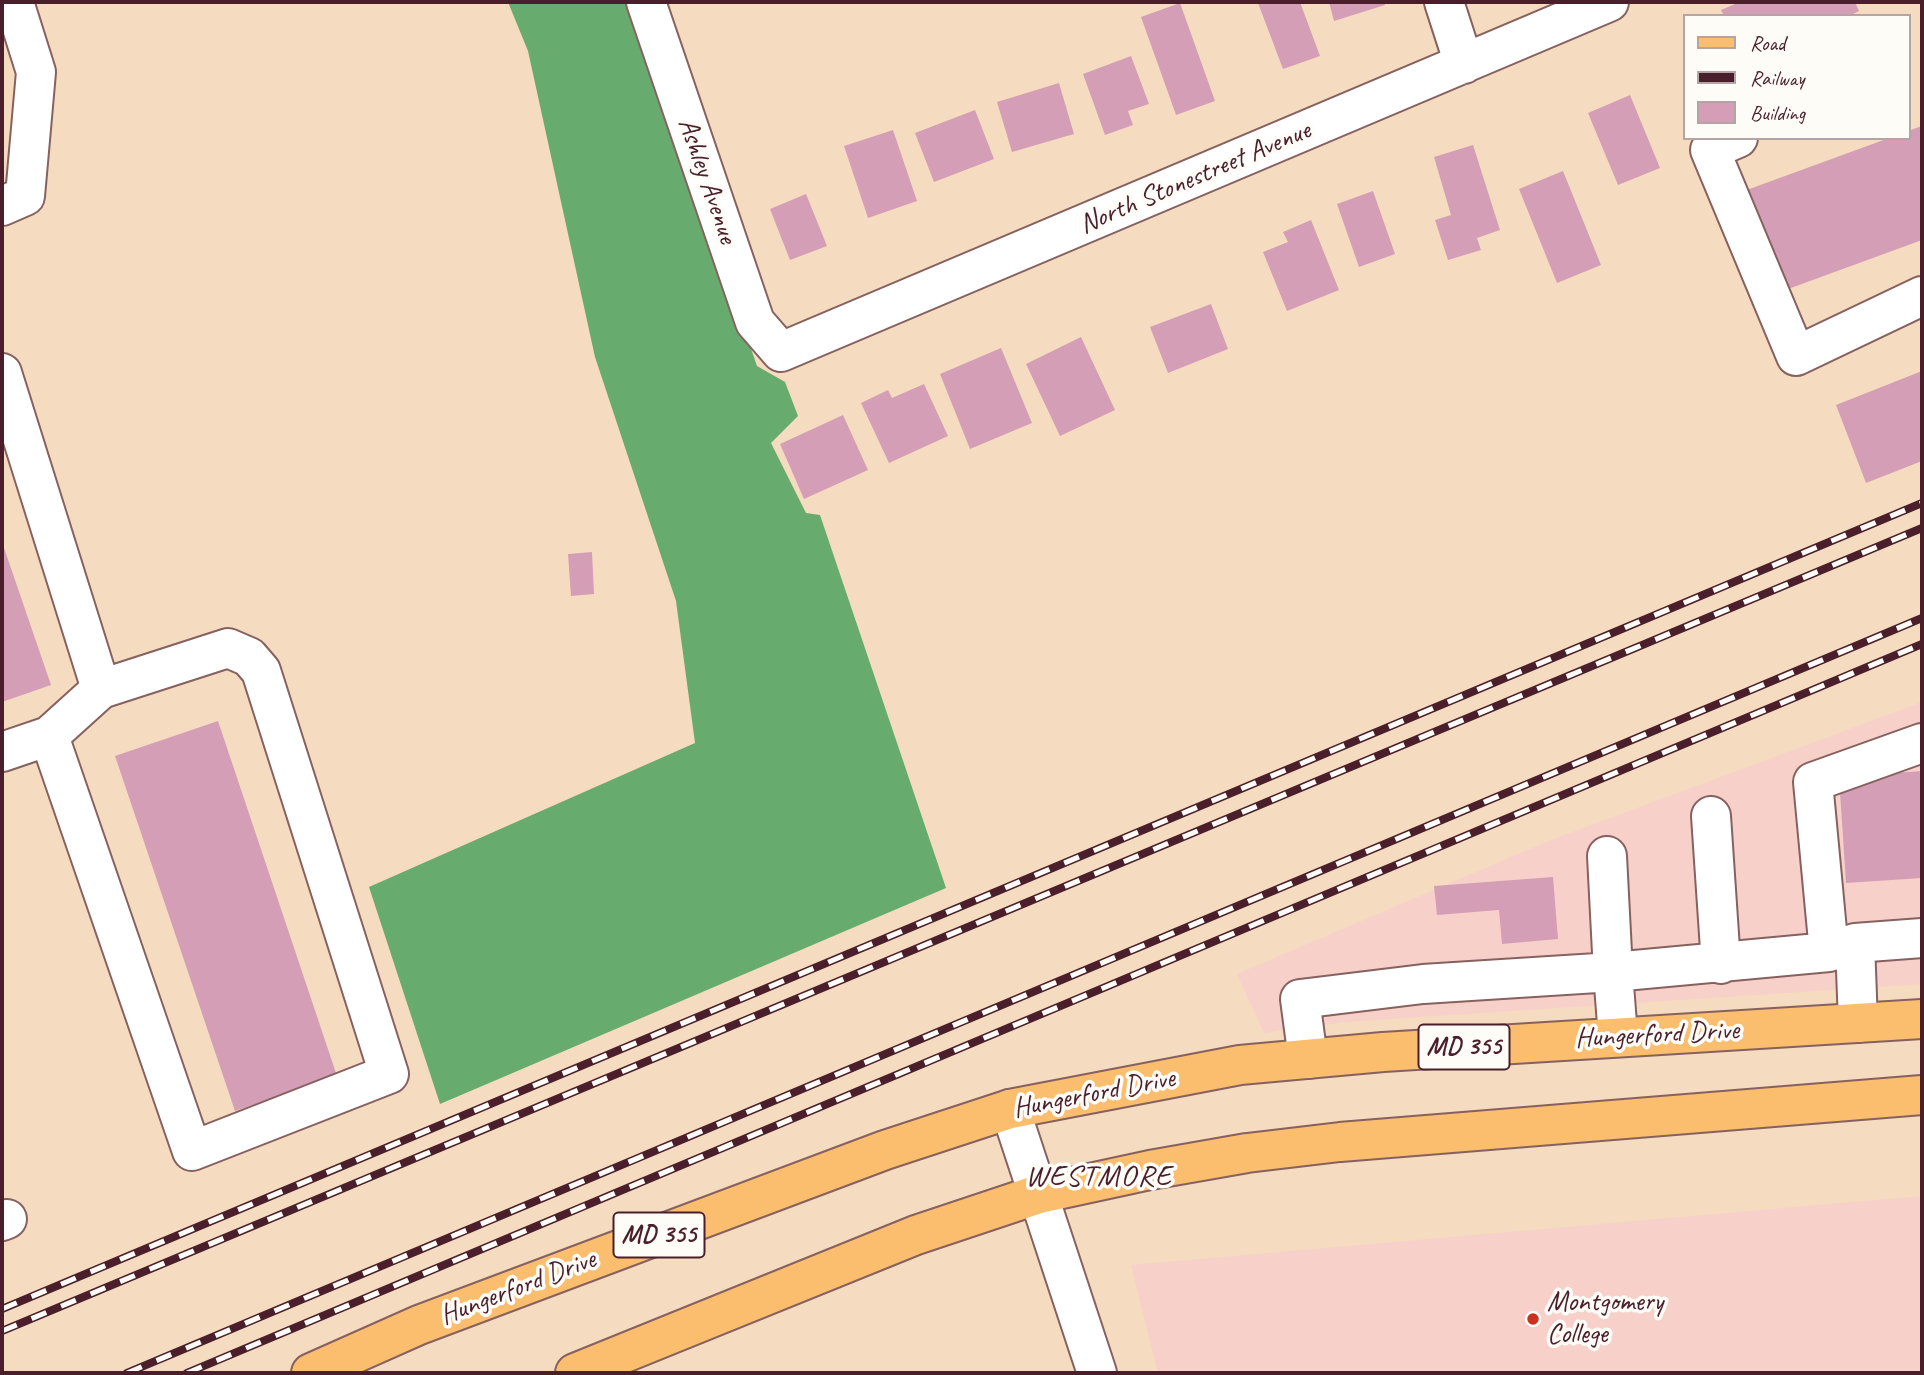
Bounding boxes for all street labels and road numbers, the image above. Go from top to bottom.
street label: Ashley Avenue [670,114,744,248]
street label: North Stonestreet Avenue [1074,114,1316,242]
street label: Hungerford Drive [1574,1014,1740,1056]
road number: MD 355 [1418,1024,1510,1070]
street label: Hungerford Drive [1010,1062,1178,1126]
road number: MD 355 [614,1212,704,1258]
street label: Hungerford Drive [435,1243,601,1333]

